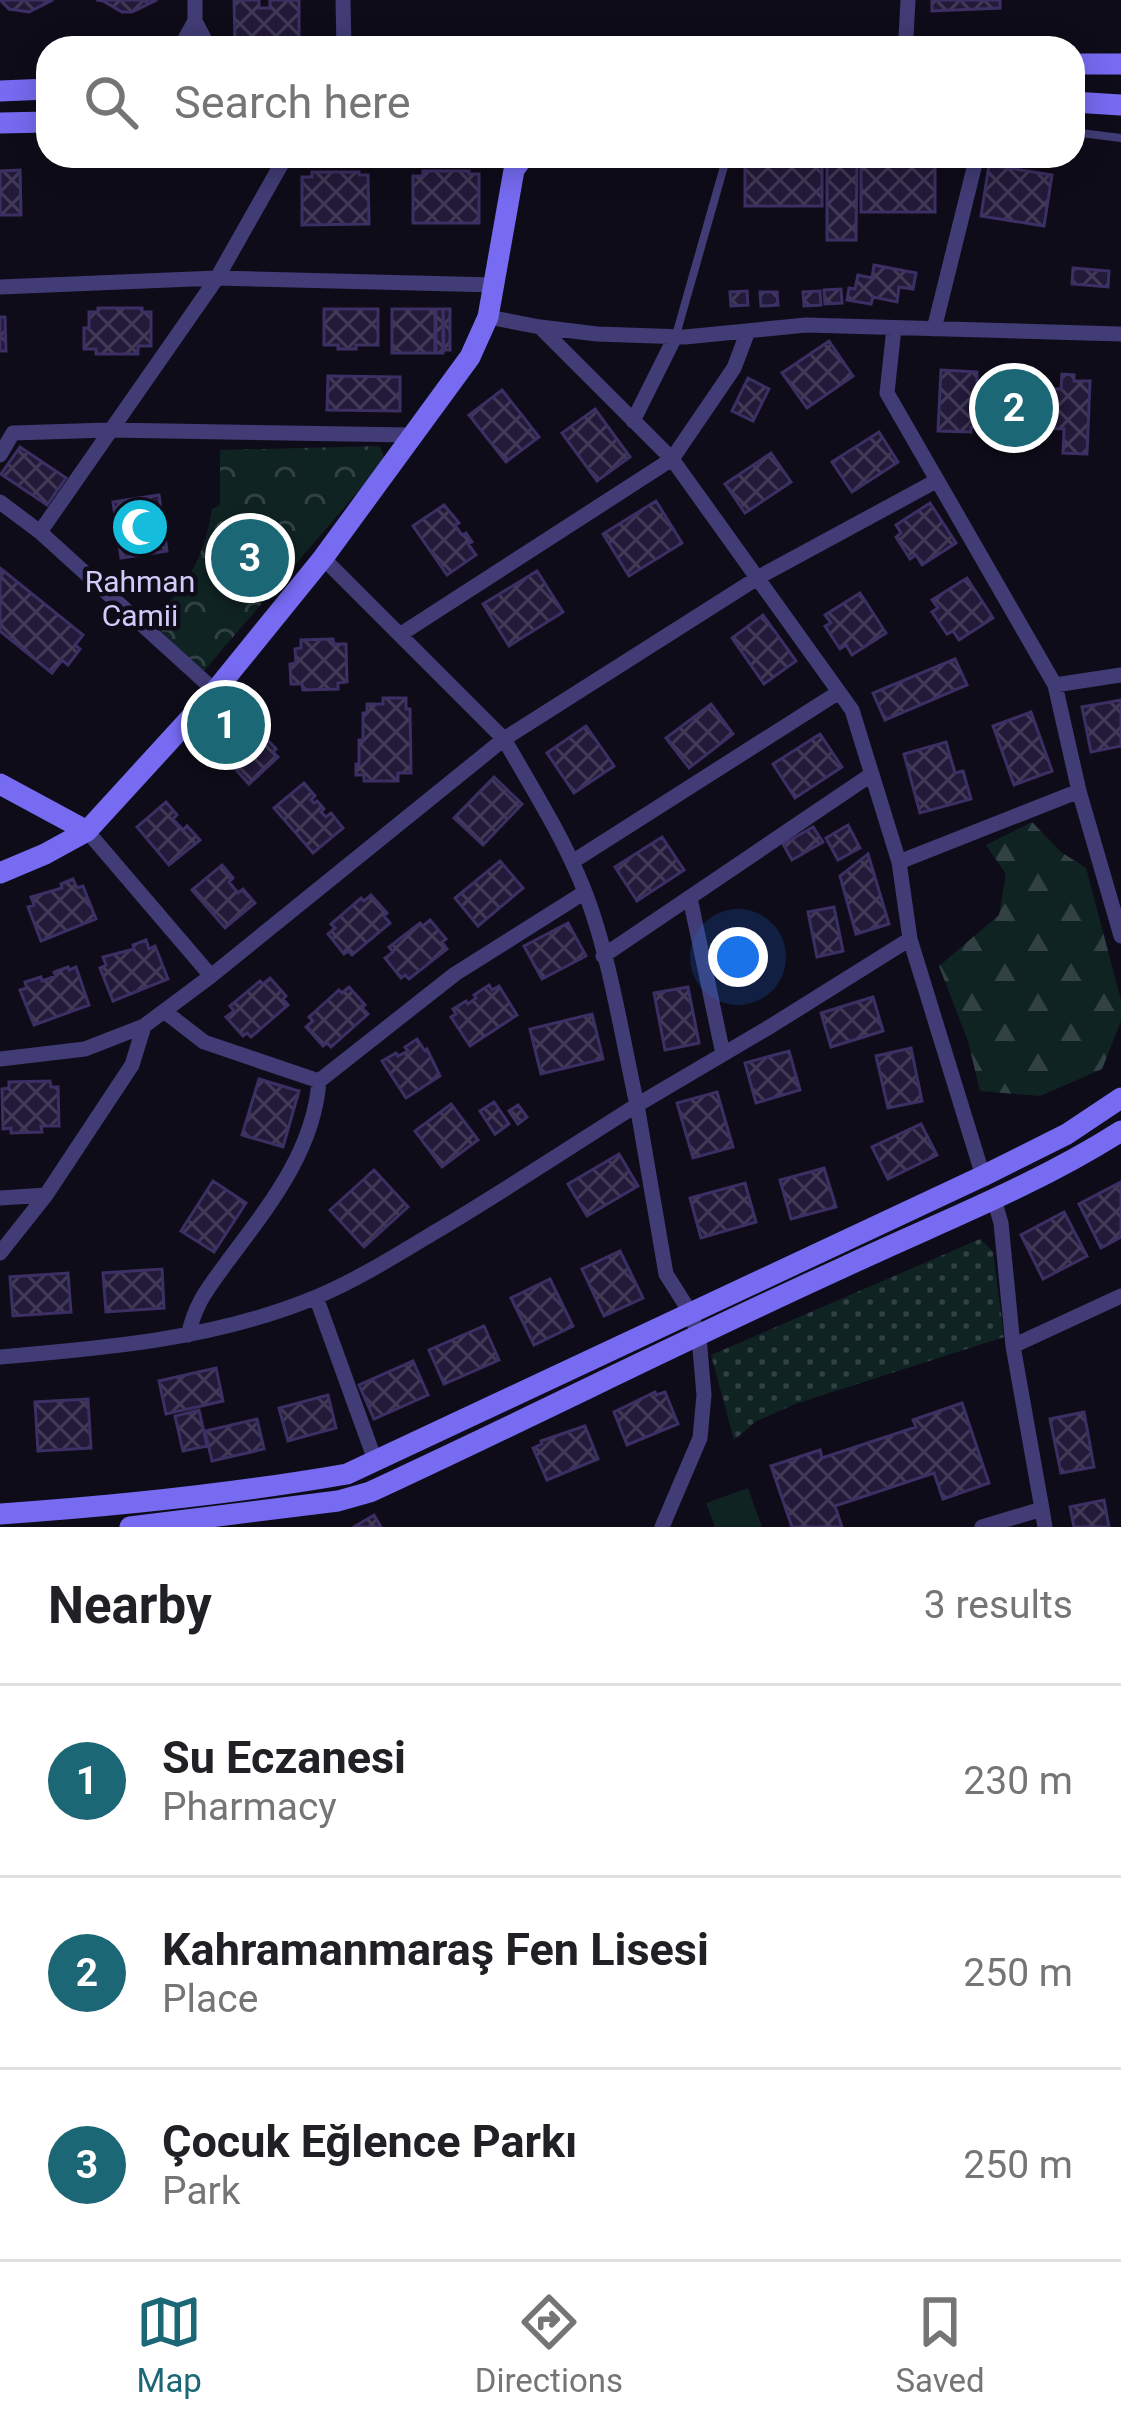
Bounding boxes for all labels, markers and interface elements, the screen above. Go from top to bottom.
search box [36,36,1085,168]
icon: search [78,69,144,135]
text: Search here [174,76,411,129]
pin: 2 [975,363,1053,453]
mosque icon: Rahman Camii [109,496,171,558]
pin: 3 [211,513,289,603]
place label: Rahman Camii [85,564,195,633]
pin: 1 [187,680,265,770]
your location [708,927,768,987]
text: Nearby [48,1576,212,1635]
text: 3 results [924,1582,1073,1628]
text: Su Eczanesi [162,1731,406,1784]
text: 1 [76,1758,98,1804]
text: 230 m [963,1758,1073,1804]
text: Pharmacy [162,1784,337,1830]
text: Kahramanmaraş Fen Lisesi [162,1923,709,1976]
text: 2 [76,1950,98,1996]
text: 250 m [963,1950,1073,1996]
text: Place [162,1976,258,2022]
text: Çocuk Eğlence Parkı [162,2115,577,2168]
text: 3 [76,2142,98,2188]
text: 250 m [963,2142,1073,2188]
text: Park [162,2168,241,2214]
tab: Map [136,2289,202,2400]
tab: Directions [475,2289,623,2400]
tab: Saved [896,2289,985,2400]

